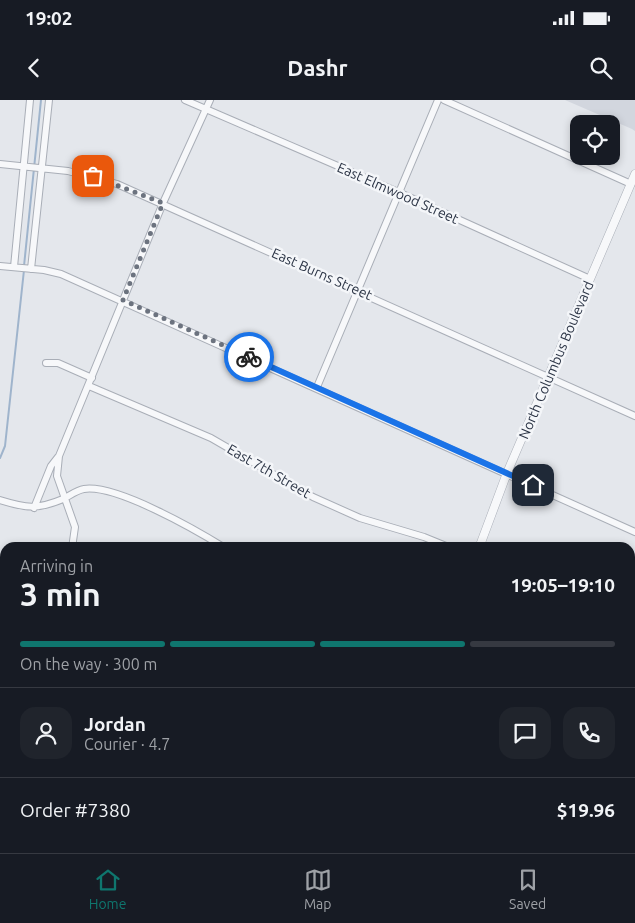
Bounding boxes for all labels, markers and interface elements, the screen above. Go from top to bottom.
text: 19:02 [25,7,73,29]
icon: back [20,54,48,82]
icon: search [587,54,615,82]
text: Dashr [287,55,348,80]
map controls [570,115,620,165]
button: locate [570,115,620,165]
pin [72,155,114,197]
street label: East Elmwood Street [335,159,462,227]
icon: bag [79,162,107,190]
street label: East Burns Street [269,245,375,304]
street label: North Columbus Boulevard [515,279,597,441]
courier [224,332,274,382]
icon: bike [235,343,263,371]
street label: East 7th Street [225,441,314,502]
pin [512,464,554,506]
icon: home [519,471,547,499]
text: Arriving in [20,557,93,575]
text: 19:05–19:10 [510,574,615,596]
text: 3 min [20,576,101,612]
text: On the way · 300 m [20,655,157,673]
button: person [20,707,72,759]
button: chat [499,707,551,759]
button: phone [563,707,615,759]
text: Jordan [84,713,146,735]
text: Courier · 4.7 [84,735,170,753]
text: Order #7380 [20,799,130,821]
text: $19.96 [557,799,615,821]
tab: Home [89,866,126,912]
tab: Map [304,866,332,912]
tab: Saved [509,866,546,912]

